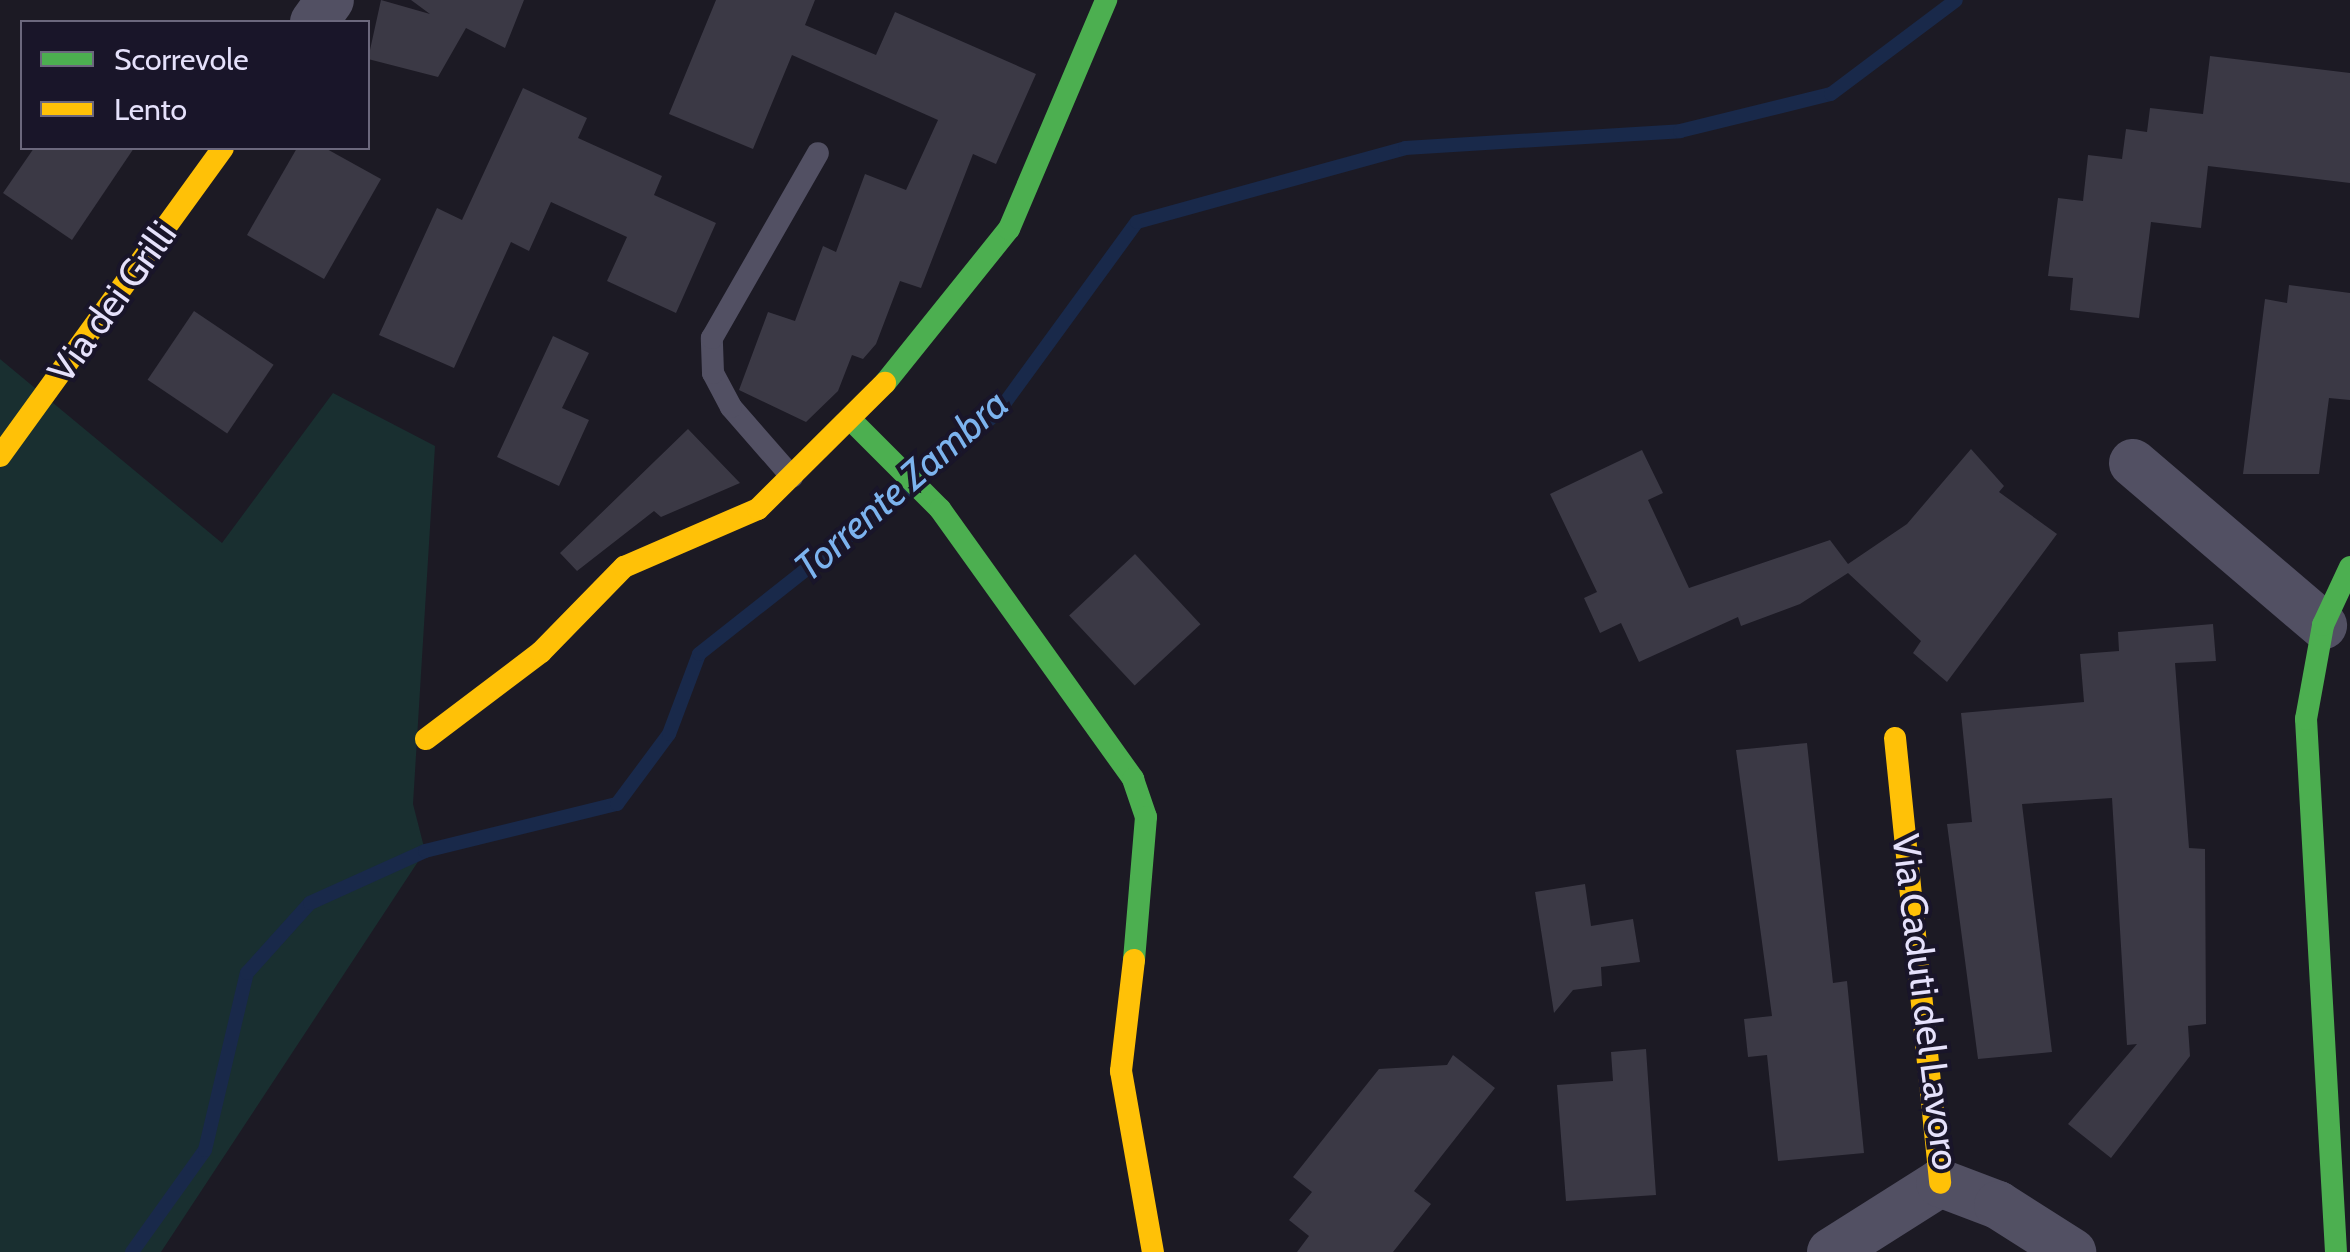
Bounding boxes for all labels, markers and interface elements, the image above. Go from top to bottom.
legend [20,20,370,150]
text: Scorrevole [114,41,249,78]
text: Lento [114,91,187,128]
street label: Via dei Grilli [38,212,186,392]
water label: Torrente Zambra [784,379,1018,591]
street label: Via Caduti del Lavoro [1883,831,1969,1173]

